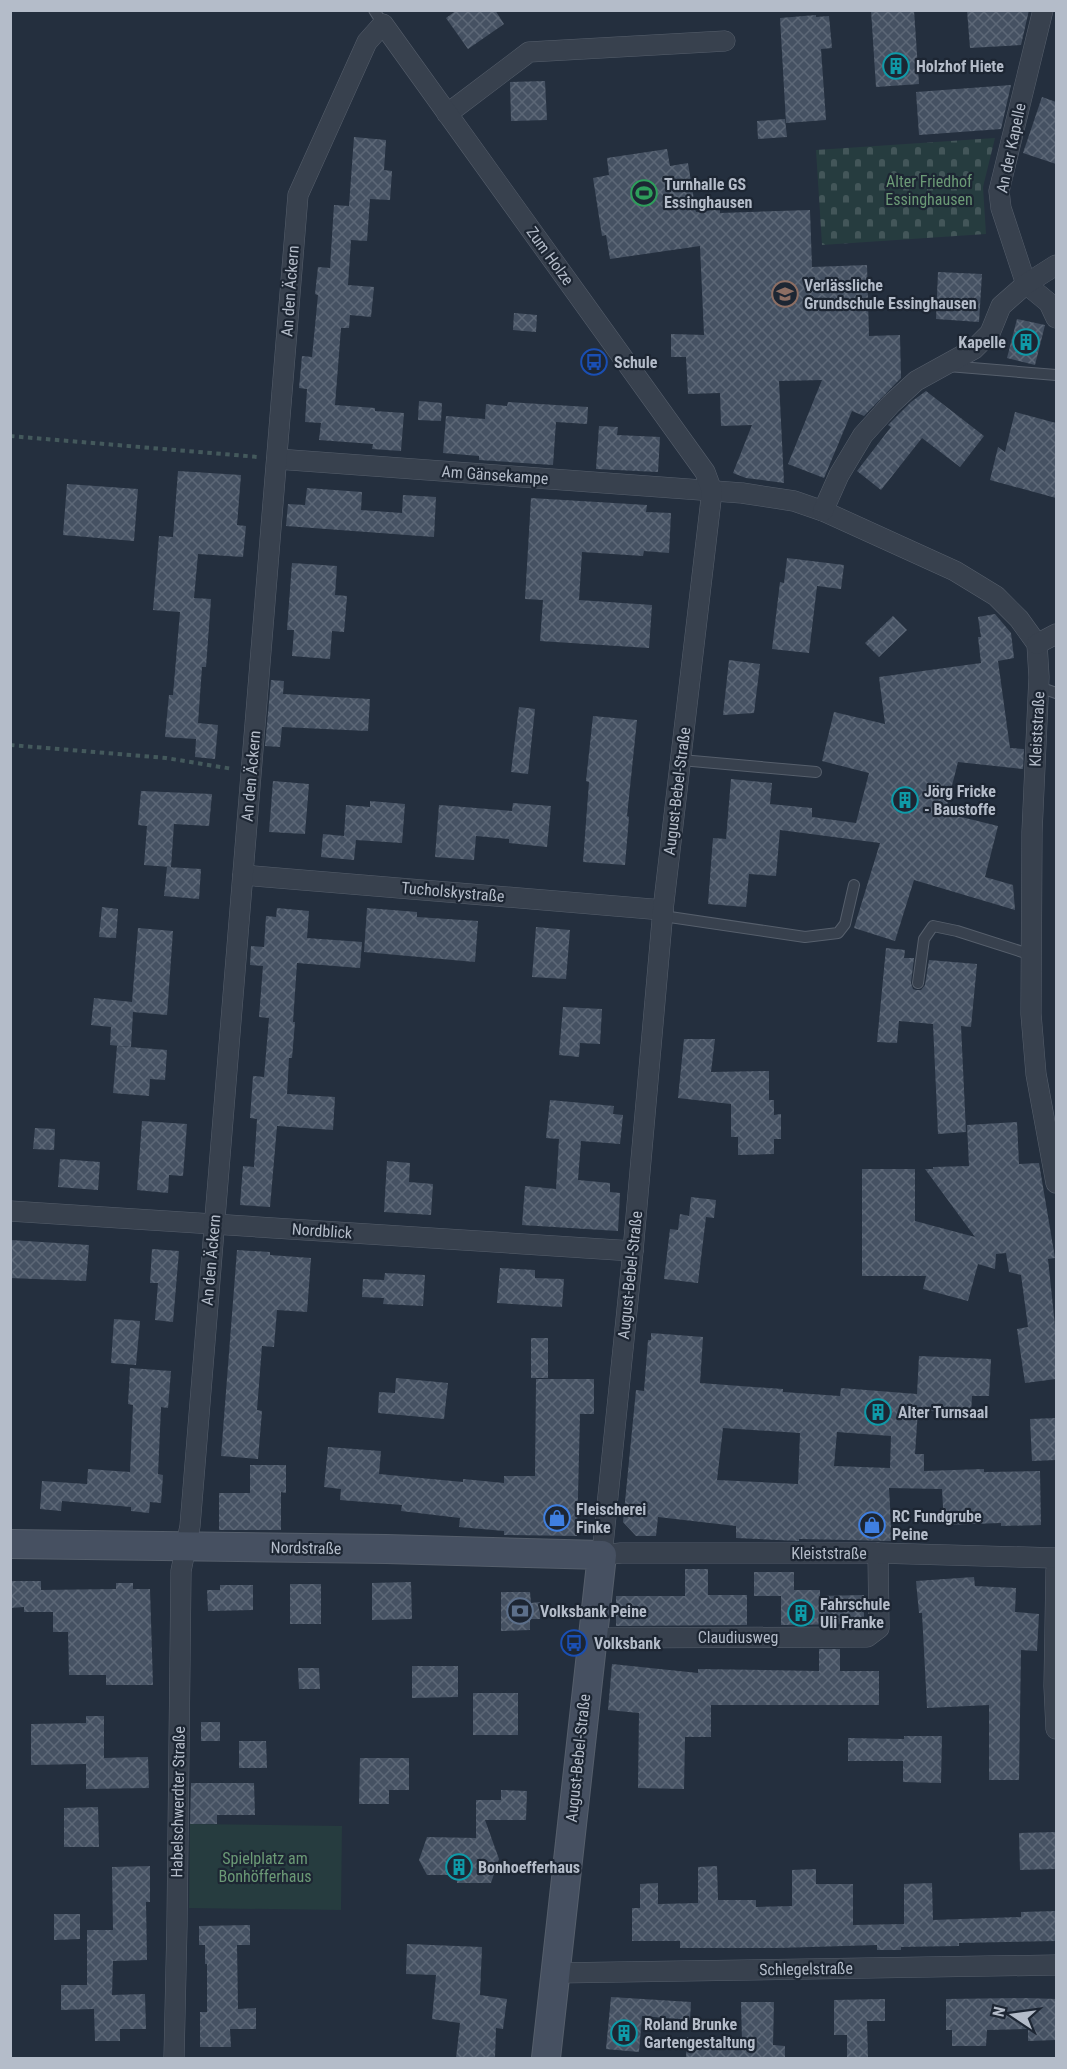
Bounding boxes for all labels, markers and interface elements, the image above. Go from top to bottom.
building icon: Holzhof Hiete [881,51,911,81]
place label: Holzhof Hiete [916,57,1004,76]
street label: An der Kapelle [992,101,1030,195]
park label: Alter Friedhof Essinghausen [885,172,973,209]
place label: Turnhalle GS Essinghausen [664,175,753,212]
sports icon: Turnhalle GS Essinghausen [629,178,659,208]
street label: Zum Holze [522,223,578,289]
street label: An den Äckern [277,245,303,337]
place label: Verlässliche Grundschule Essinghausen [804,276,977,313]
school or university icon: Verlässliche Grundschule Essinghausen [770,279,800,309]
building icon: Kapelle [1011,327,1041,357]
place label: Kapelle [958,333,1006,352]
bus stop icon: Schule [579,347,609,377]
place label: Schule [614,353,658,372]
street label: Am Gänsekampe [441,462,549,488]
street label: Kleiststraße [1026,691,1048,767]
street label: August-Bebel-Straße [660,726,694,856]
street label: An den Äckern [238,730,264,822]
place label: Jörg Fricke - Baustoffe [924,782,996,819]
building icon: Jörg Fricke - Baustoffe [890,785,920,815]
street label: Tucholskystraße [401,878,505,906]
street label: August-Bebel-Straße [614,1210,646,1340]
street label: An den Äckern [198,1214,224,1306]
street label: Nordblick [291,1219,354,1243]
building icon: Alter Turnsaal [863,1397,893,1427]
place label: Alter Turnsaal [898,1403,988,1422]
place label: Fleischerei Finke [576,1500,646,1537]
shop icon: Fleischerei Finke [542,1503,572,1533]
place label: RC Fundgrube Peine [892,1507,982,1544]
shop icon: RC Fundgrube Peine [857,1510,887,1540]
street label: Nordstraße [270,1538,342,1558]
street label: Kleiststraße [791,1544,867,1563]
place label: Fahrschule Uli Franke [820,1595,890,1632]
bank icon: Volksbank Peine [505,1596,535,1626]
building icon: Fahrschule Uli Franke [786,1598,816,1628]
place label: Volksbank Peine [540,1602,647,1621]
bus stop icon: Volksbank [559,1628,589,1658]
street label: Claudiusweg [698,1628,778,1647]
place label: Volksbank [594,1634,661,1653]
street label: August-Bebel-Straße [562,1693,594,1823]
street label: Habelschwerdter Straße [167,1726,189,1878]
park label: Spielplatz am Bonhöfferhaus [218,1849,312,1886]
building icon: Bonhoefferhaus [444,1852,474,1882]
place label: Bonhoefferhaus [478,1858,580,1877]
street label: Schlegelstraße [759,1959,853,1979]
north arrow [983,1985,1043,2045]
text: N [989,2005,1009,2019]
place label: Roland Brunke Gartengestaltung [644,2015,755,2052]
building icon: Roland Brunke Gartengestaltung [609,2018,639,2048]

